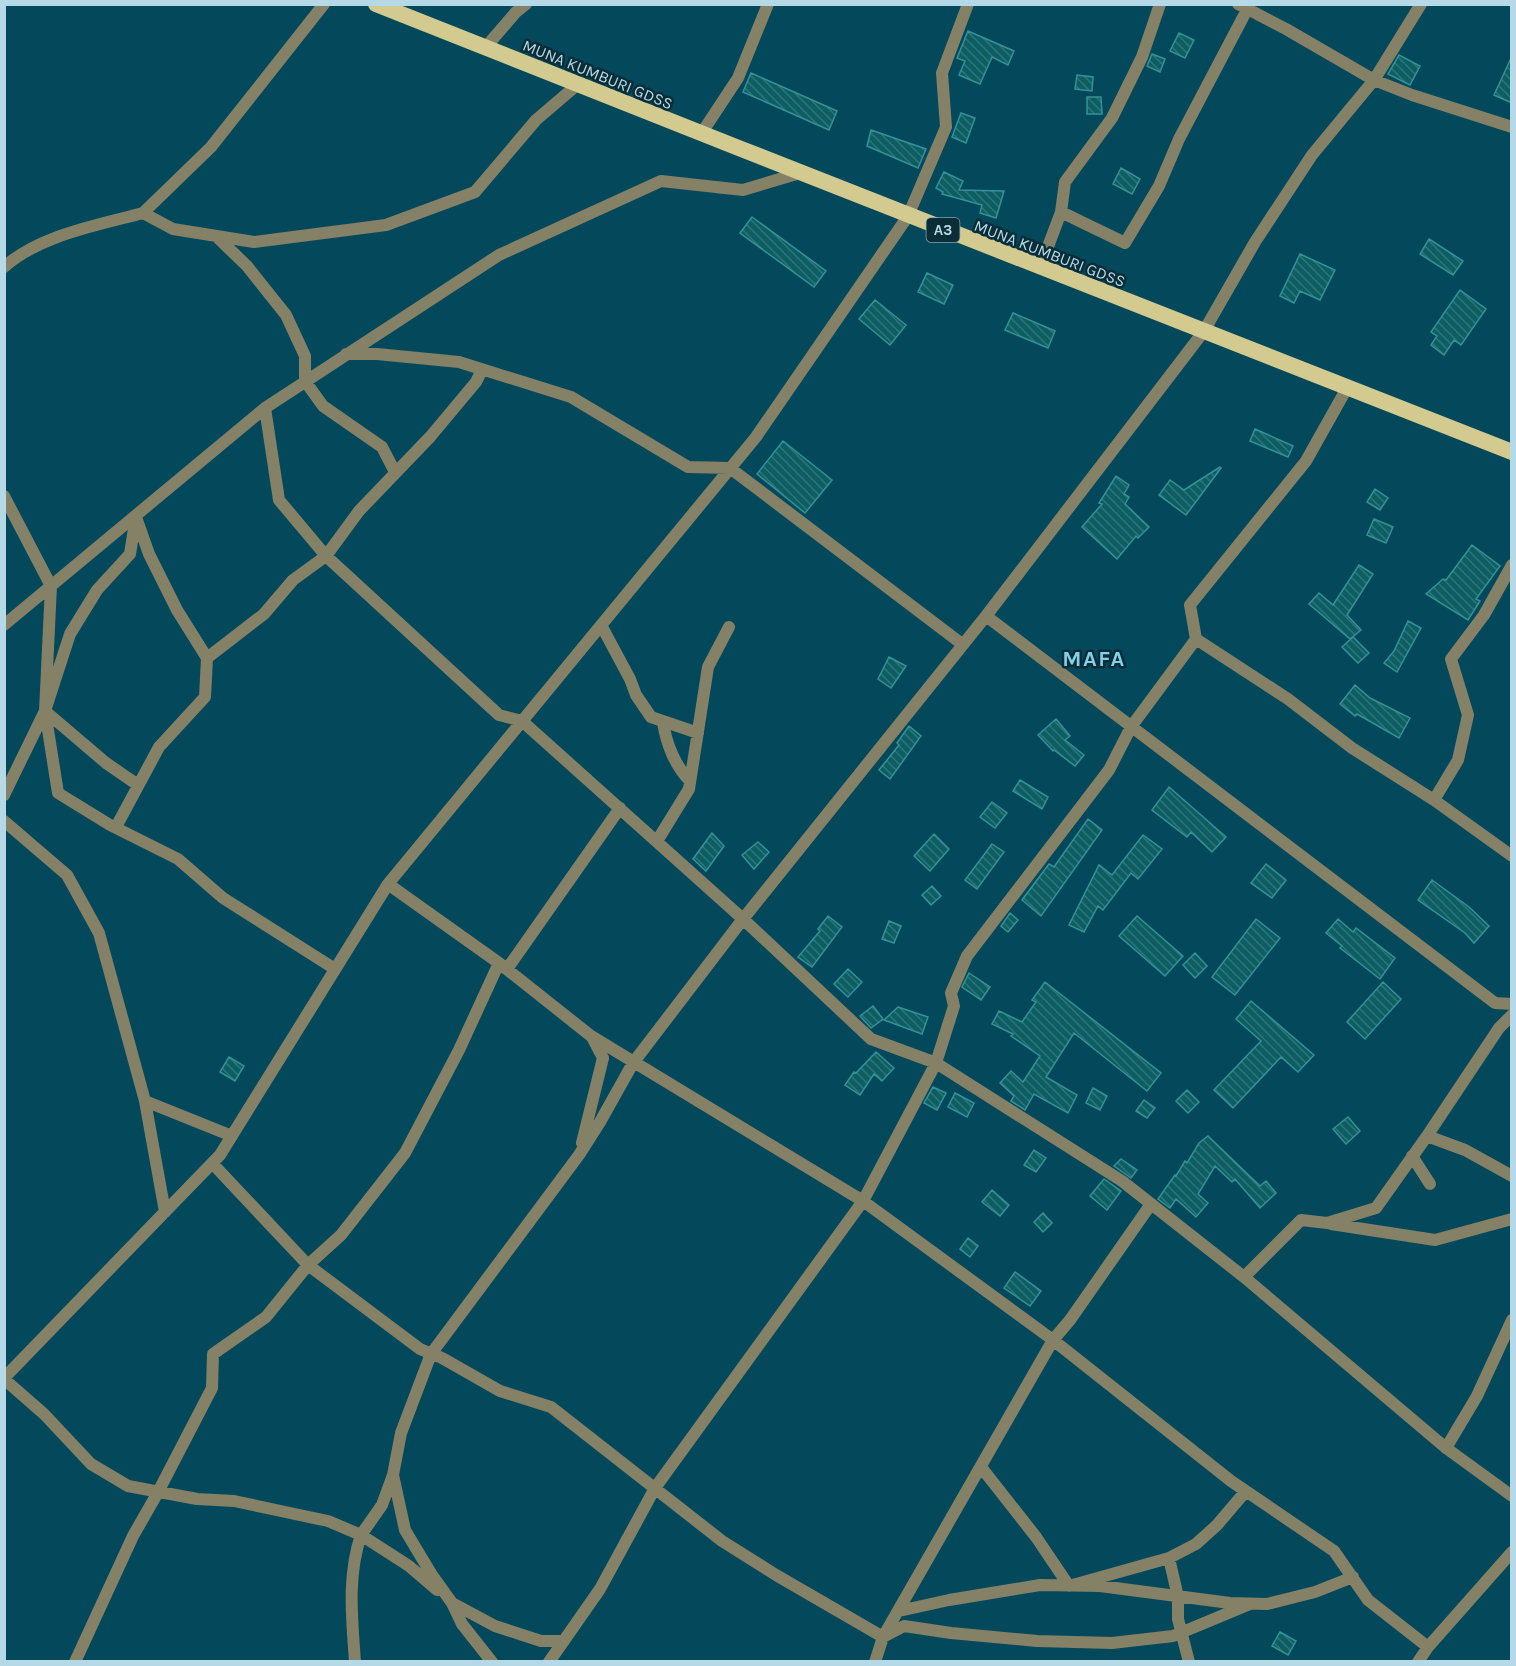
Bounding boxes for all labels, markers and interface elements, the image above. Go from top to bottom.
street label: MUNA KUMBURI GDSS [520,36,676,113]
street label: MUNA KUMBURI GDSS [972,216,1128,291]
road number: A3 [926,218,960,242]
district label: MAFA [1062,646,1126,672]

